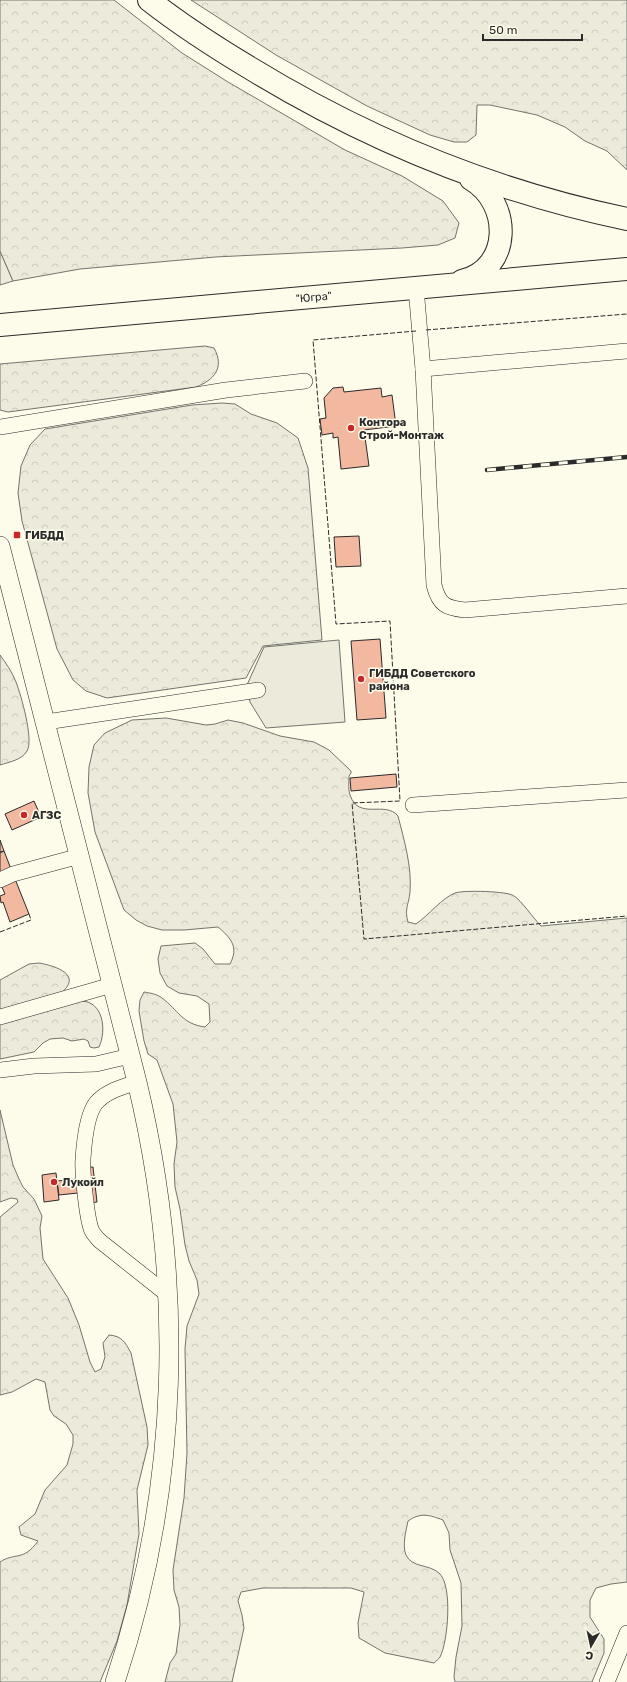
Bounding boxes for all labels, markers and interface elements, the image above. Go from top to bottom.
scale bar [483,16,582,42]
text: 50 m [489,23,517,37]
street label: "Югра" [295,289,332,306]
place label: Контора Строй-Монтаж [359,416,444,442]
marker: Контора Строй-Монтаж [346,423,356,433]
place label: ГИБДД [25,529,65,542]
marker: ГИБДД [12,530,22,540]
place label: ГИБДД Советского района [369,667,476,693]
marker: ГИБДД Советского района [356,674,366,684]
place label: АГЗС [32,809,61,822]
marker: АГЗС [19,810,29,820]
place label: Лукойл [62,1176,104,1189]
marker: Лукойл [49,1177,59,1187]
north arrow [571,1626,611,1666]
text: С [584,1648,594,1662]

